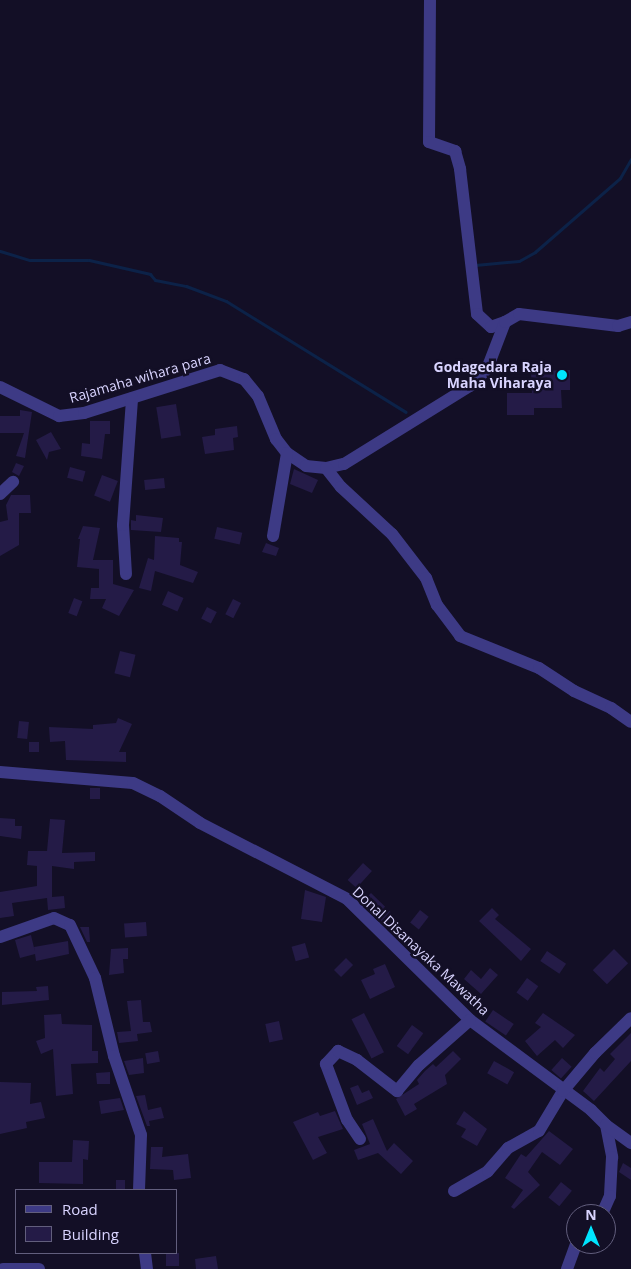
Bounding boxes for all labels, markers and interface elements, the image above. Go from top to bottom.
street label: Rajamaha wihara para [67,350,213,406]
place label: Godagedara Raja Maha Viharaya [434,359,552,392]
marker: Godagedara Raja Maha Viharaya [556,369,568,381]
street label: Donal Disanayaka Mawatha [349,883,493,1019]
legend [15,1189,178,1254]
text: Road [62,1199,98,1219]
north arrow [566,1204,616,1254]
text: N [585,1205,597,1224]
text: Building [62,1224,119,1244]

